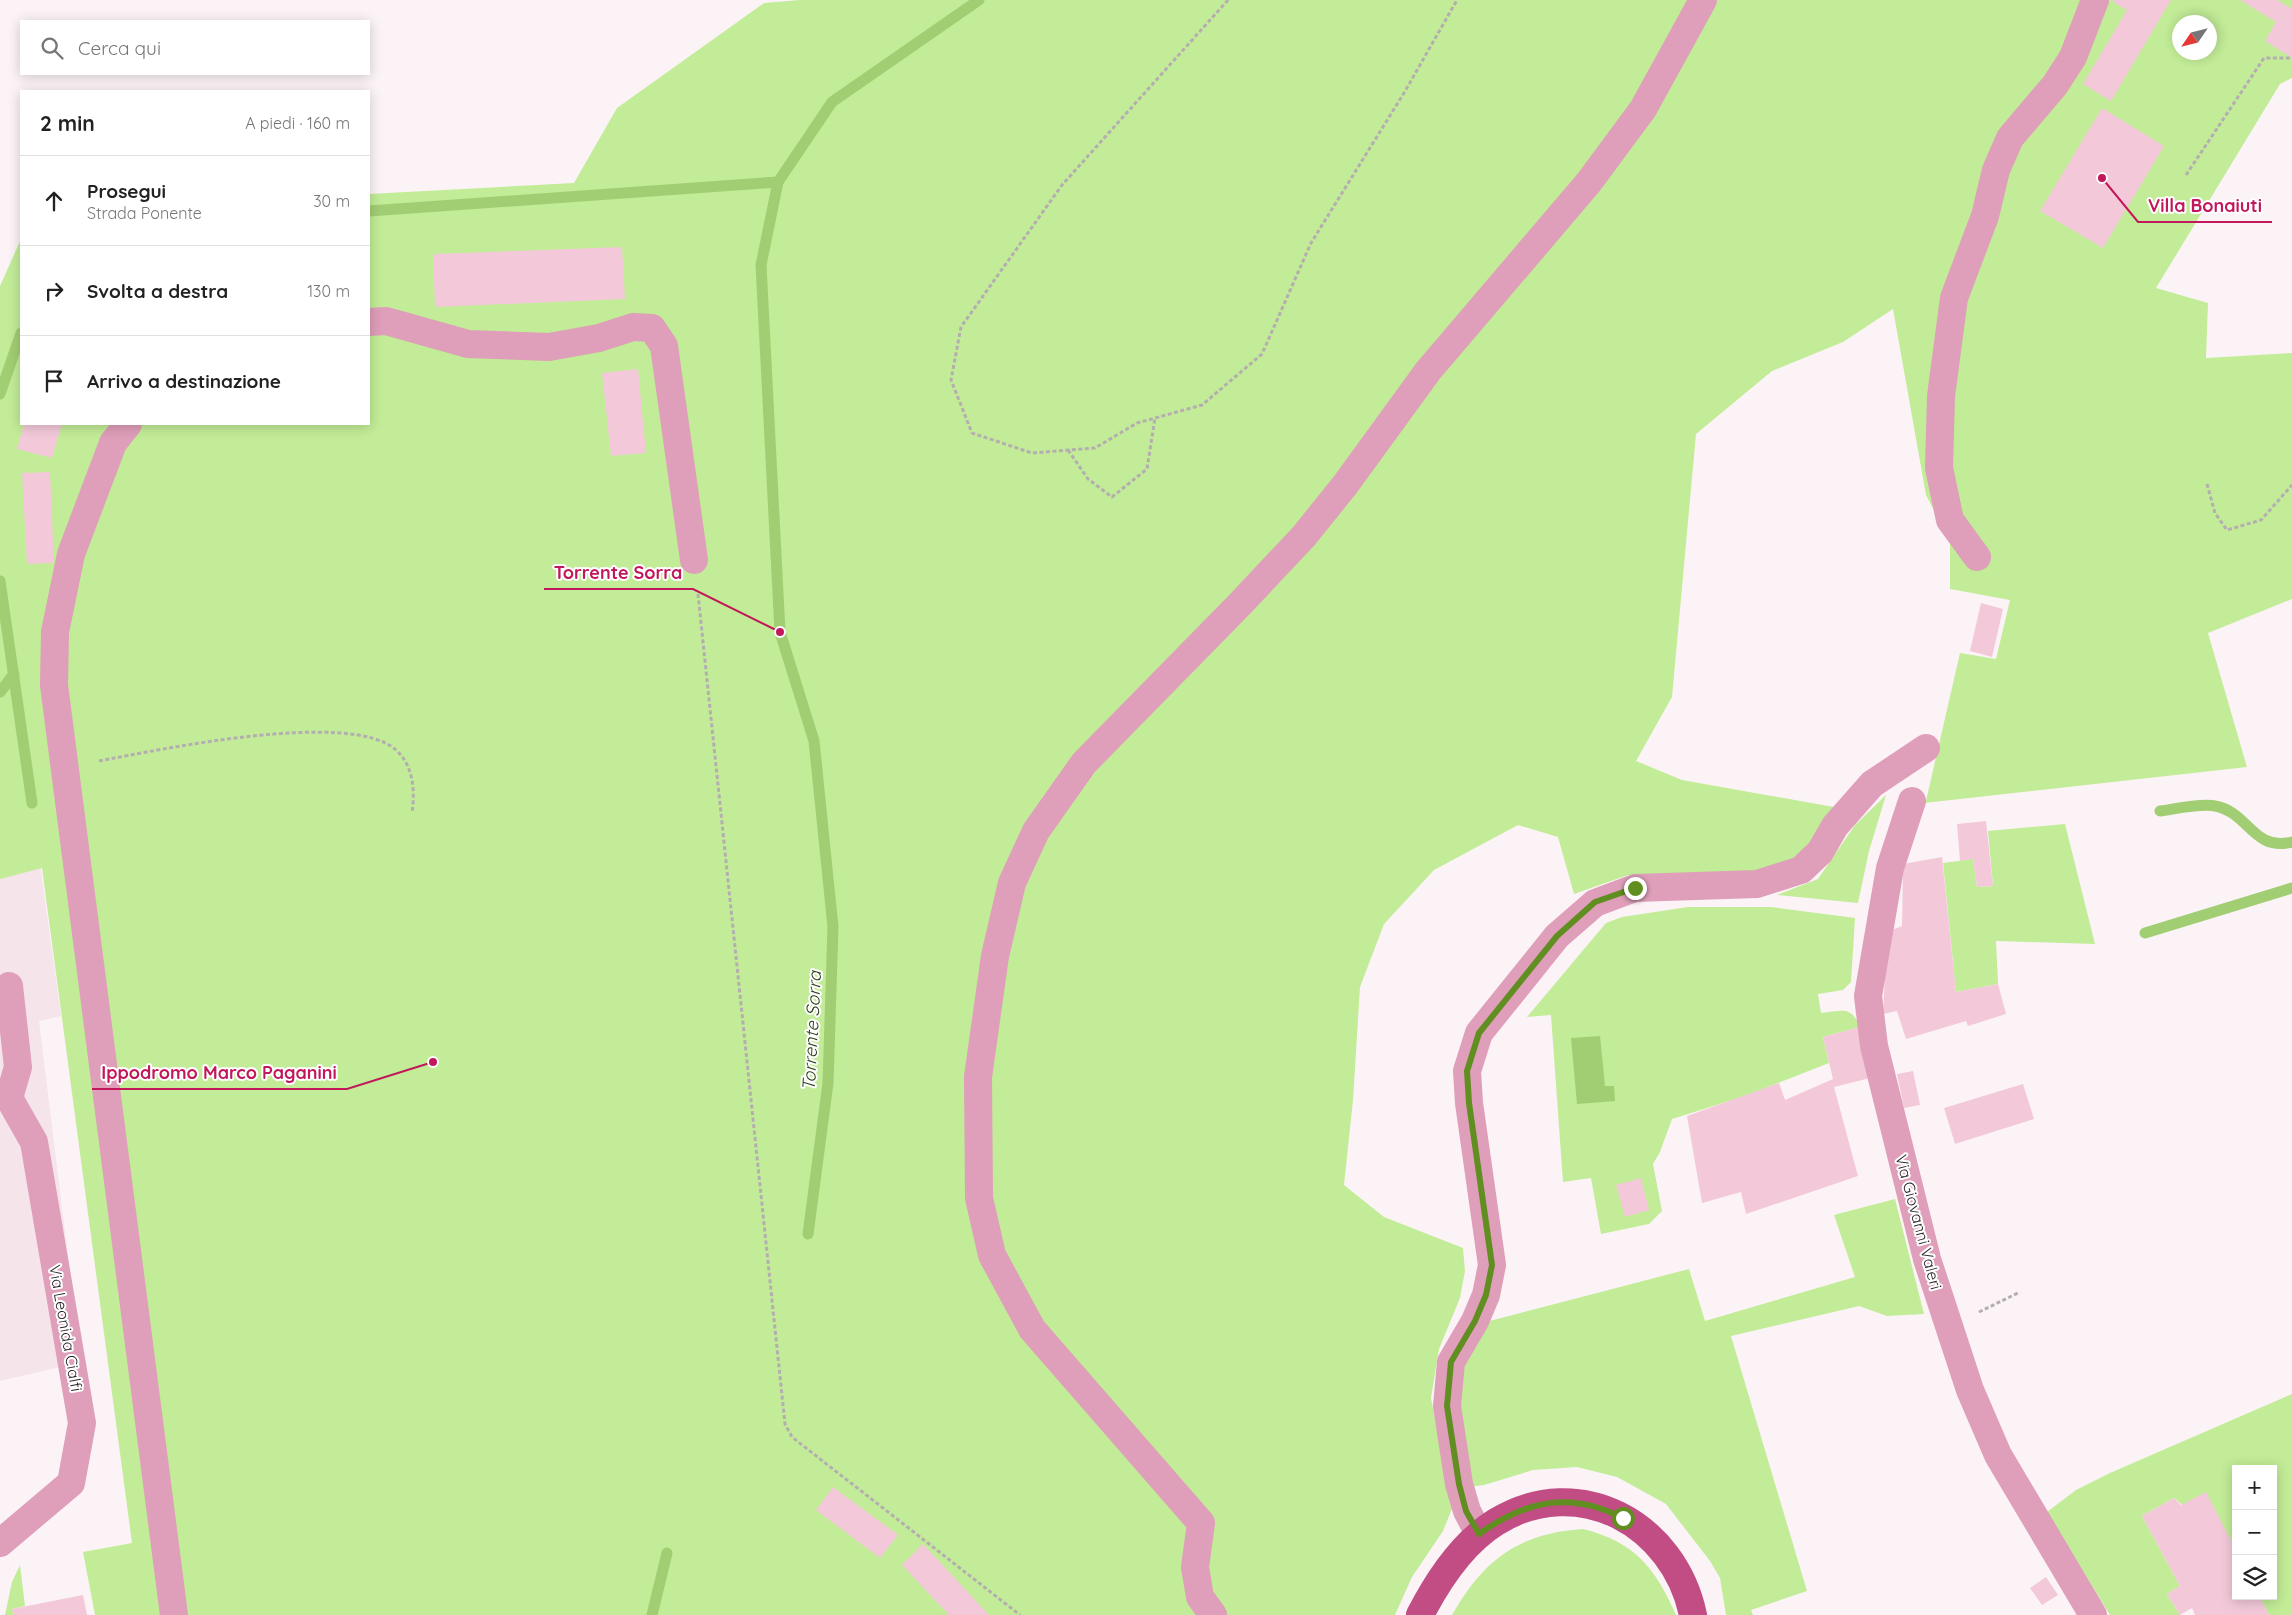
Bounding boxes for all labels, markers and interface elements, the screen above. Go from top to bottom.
north arrow [2172,15,2217,60]
search box [20,20,370,75]
icon: search [38,34,66,62]
text: Cerca qui [78,36,161,60]
text: 2 min [40,110,95,136]
text: A piedi · 160 m [245,113,350,133]
text: Prosegui [87,179,166,203]
icon: ahead [40,187,68,215]
callout: Villa Bonaiuti [2138,189,2272,222]
text: 30 m [313,191,350,211]
text: Villa Bonaiuti [2148,194,2262,217]
text: Strada Ponente [87,203,202,223]
icon: right [40,277,68,305]
text: Svolta a destra [87,279,228,303]
text: 130 m [307,281,350,301]
icon: arrive [40,367,68,395]
text: Arrivo a destinazione [87,369,281,393]
callout: Torrente Sorra [544,556,693,589]
text: Torrente Sorra [554,561,682,584]
route end [1624,877,1647,900]
water label: Torrente Sorra [797,969,826,1092]
callout: Ippodromo Marco Paganini [92,1056,347,1089]
text: Ippodromo Marco Paganini [101,1061,337,1084]
street label: Via Giovanni Valeri [1891,1152,1947,1292]
street label: Via Leonida Cialfi [45,1263,87,1393]
map controls [2232,1465,2277,1600]
button: + [2232,1465,2277,1510]
route start [1612,1507,1635,1530]
button: − [2232,1510,2277,1555]
button: layers [2232,1555,2277,1600]

